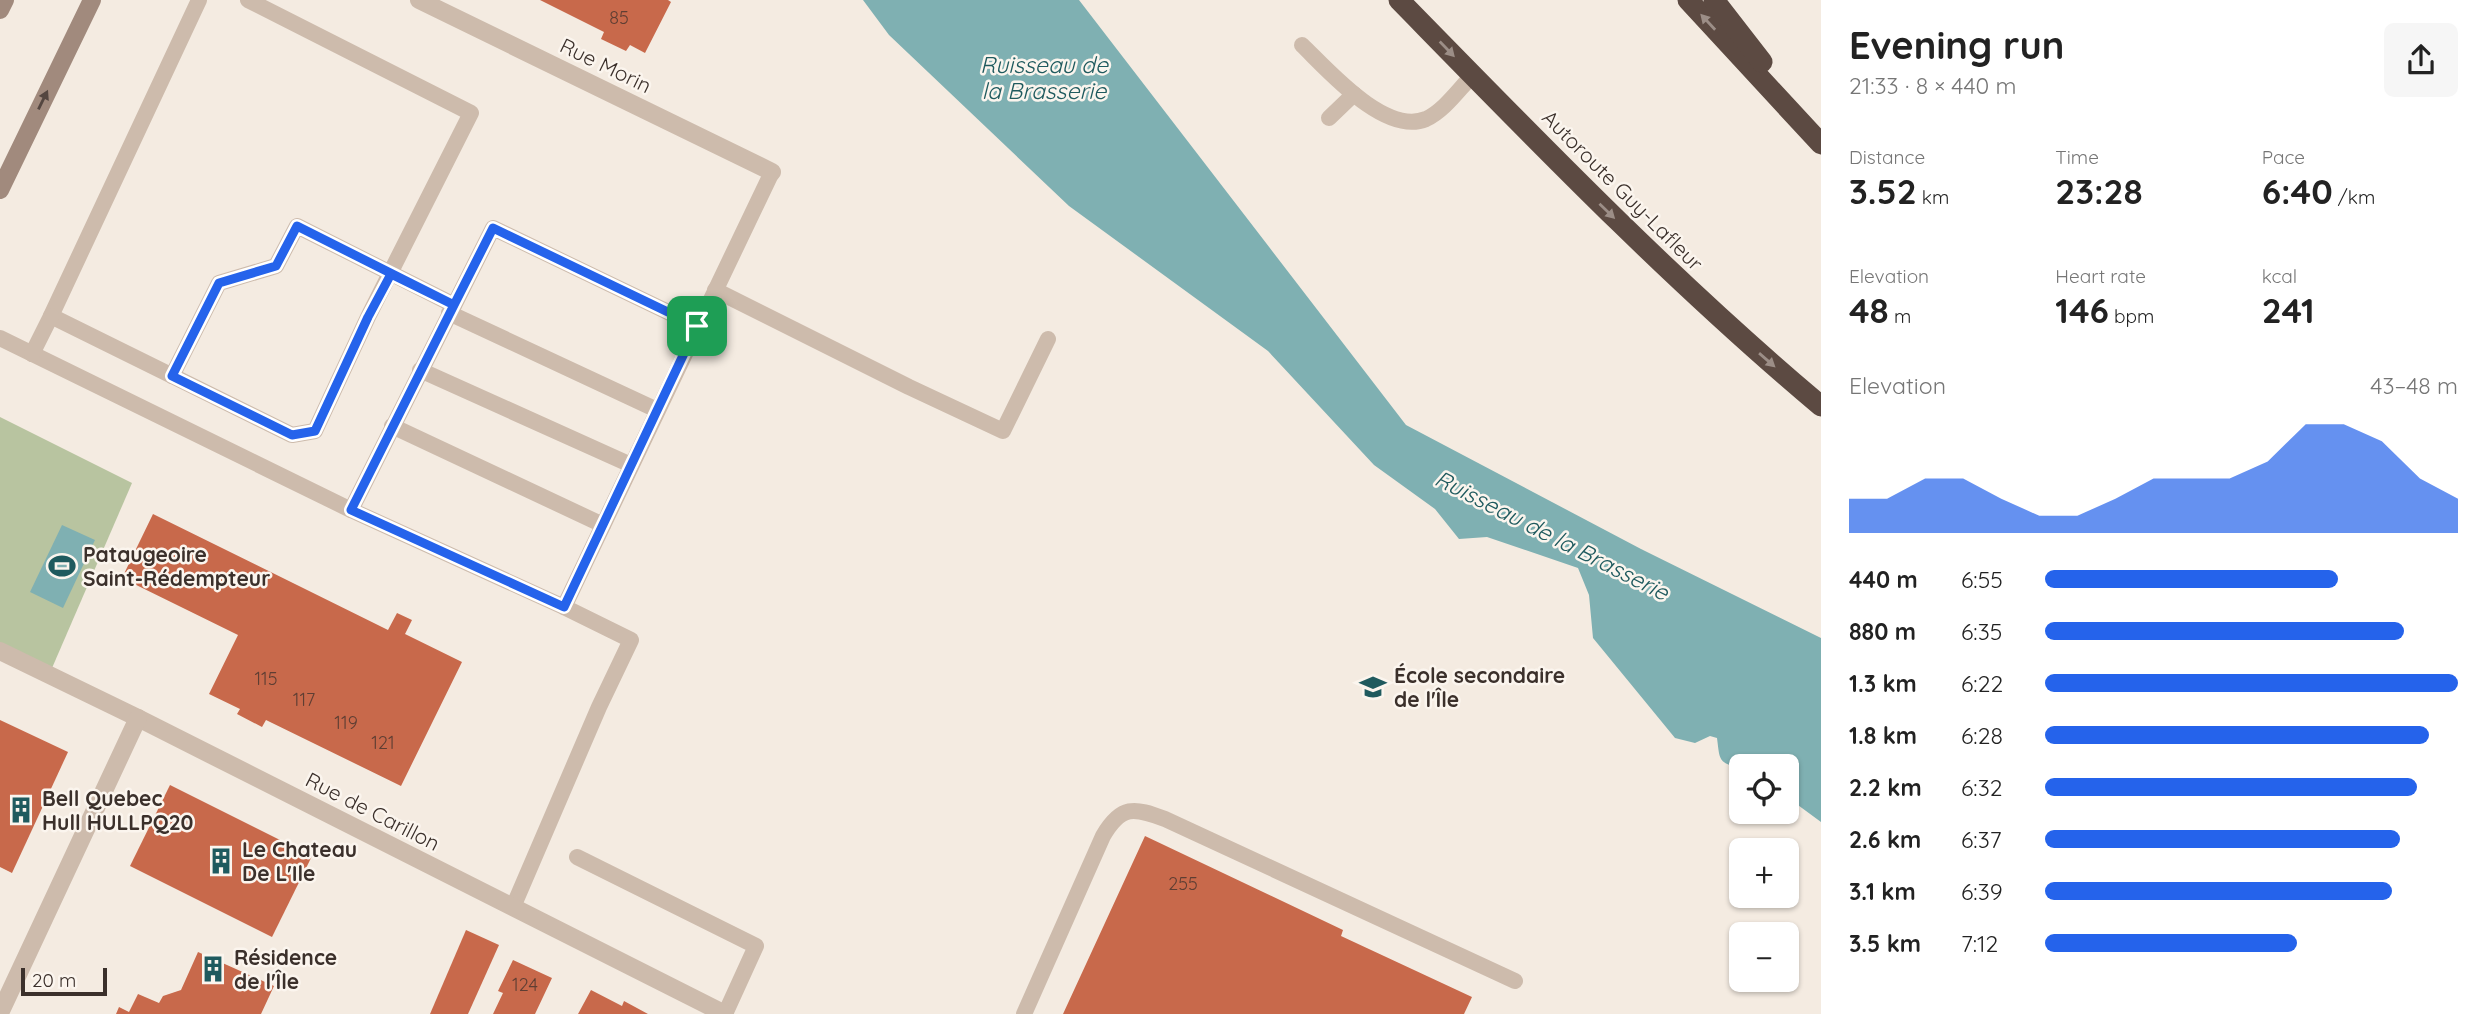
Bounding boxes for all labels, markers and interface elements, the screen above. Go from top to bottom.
house number: 85 [609,6,629,29]
one-way arrow [1700,13,1716,31]
text: Evening run [1849,21,2064,69]
button: share [2384,23,2458,97]
street label: Rue Morin [556,32,656,98]
one-way arrow [1439,40,1456,57]
water label: Ruisseau de la Brasserie [980,50,1109,105]
text: 21:33 · 8 × 440 m [1849,71,2017,100]
one-way arrow [37,90,49,110]
street label: Autoroute Guy-Lafleur [1537,104,1709,276]
text: Distance [1849,145,1925,169]
text: Time [2055,145,2099,169]
text: Pace [2262,145,2305,169]
text: 3.52 [1849,169,1917,213]
text: 23:28 [2055,169,2143,213]
text: 6:40 [2262,169,2333,213]
text: km [1917,185,1949,209]
text: /km [2333,185,2375,209]
one-way arrow [1598,202,1615,218]
text: Elevation [1849,264,1929,288]
text: Heart rate [2055,264,2146,288]
text: kcal [2262,264,2297,288]
text: 48 [1849,288,1889,332]
text: 146 [2055,288,2109,332]
text: 241 [2262,288,2315,332]
pin [667,296,727,356]
text: m [1889,304,1911,328]
text: bpm [2109,304,2154,328]
icon: arrive [678,307,716,345]
one-way arrow [1758,352,1776,368]
text: Elevation [1849,371,1946,400]
text: 43–48 m [2370,371,2458,400]
water label: Ruisseau de la Brasserie [1430,463,1675,607]
place label: Pataugeoire Saint-Rédempteur [83,541,270,591]
sports icon: Pataugeoire Saint-Rédempteur [47,551,77,581]
text: 440 m [1849,565,1918,594]
text: 6:55 [1961,565,2003,594]
text: 880 m [1849,617,1916,646]
text: 6:35 [1961,617,2002,646]
place label: École secondaire de l'Île [1394,662,1565,712]
house number: 115 [254,667,278,690]
text: 1.3 km [1849,669,1917,698]
text: 6:22 [1961,669,2003,698]
school or university icon: École secondaire de l'Île [1358,672,1388,702]
house number: 117 [293,688,315,711]
house number: 119 [334,711,358,734]
text: 1.8 km [1849,721,1917,750]
text: 6:28 [1961,721,2003,750]
house number: 121 [371,731,395,754]
map controls [1729,754,1799,992]
button: locate [1729,754,1799,824]
street label: Rue de Carillon [302,766,444,856]
text: 2.2 km [1849,773,1922,802]
text: 6:32 [1961,773,2002,802]
place label: Bell Quebec Hull HULLPQ20 [42,785,194,835]
building icon: Bell Quebec Hull HULLPQ20 [6,795,36,825]
text: 2.6 km [1849,825,1921,854]
text: 6:37 [1961,825,2002,854]
place label: Le Chateau De L'Ile [242,836,357,886]
button: + [1729,838,1799,908]
building icon: Le Chateau De L'Ile [206,846,236,876]
house number: 255 [1168,872,1198,895]
text: 3.1 km [1849,877,1916,906]
text: 6:39 [1961,877,2003,906]
button: − [1729,922,1799,992]
text: 3.5 km [1849,929,1921,958]
text: 7:12 [1961,929,1998,958]
place label: Résidence de l'Île [234,944,337,994]
building icon: Résidence de l'Île [198,954,228,984]
scale bar [21,965,107,997]
text: 20 m [32,968,76,992]
house number: 124 [512,973,538,996]

